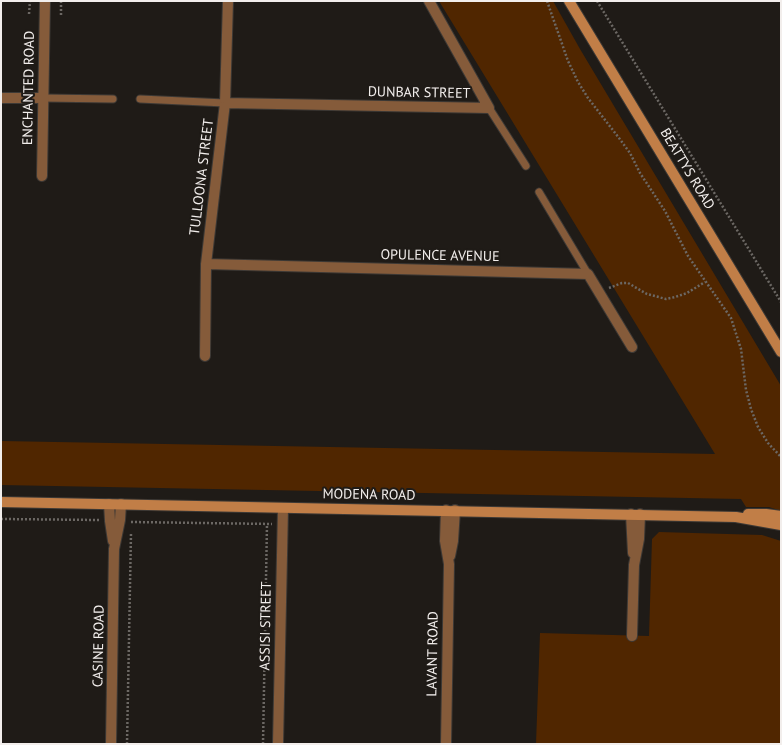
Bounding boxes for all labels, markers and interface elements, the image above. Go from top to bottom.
street label: ENCHANTED ROAD [20,31,38,145]
street label: DUNBAR STREET [368,84,470,102]
street label: TULLOONA STREET [187,118,217,236]
street label: BEATTYS ROAD [656,125,718,213]
street label: OPULENCE AVENUE [380,247,500,265]
street label: MODENA ROAD [322,486,416,504]
street label: ASSISI STREET [257,582,275,670]
street label: CASINE ROAD [90,605,108,687]
street label: LAVANT ROAD [424,611,442,697]

